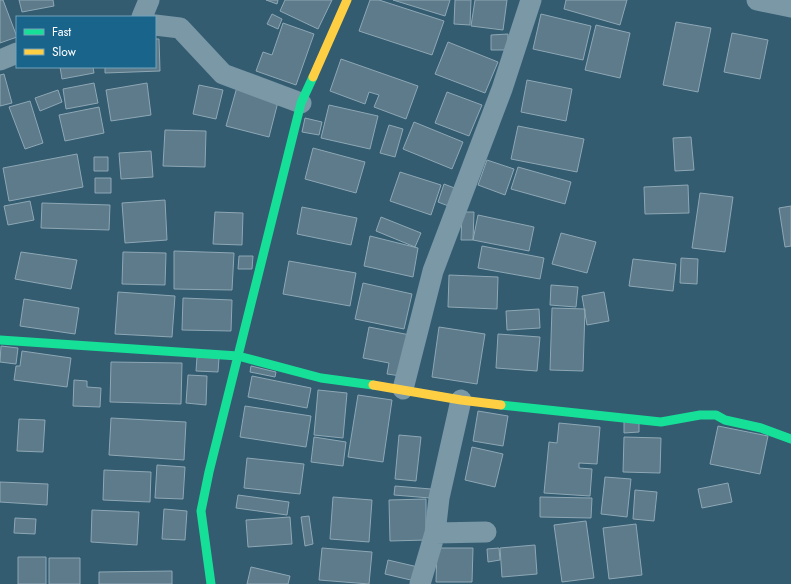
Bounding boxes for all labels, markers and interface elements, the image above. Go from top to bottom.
legend [16,16,156,68]
text: Fast [52,23,71,41]
text: Slow [52,43,77,61]

